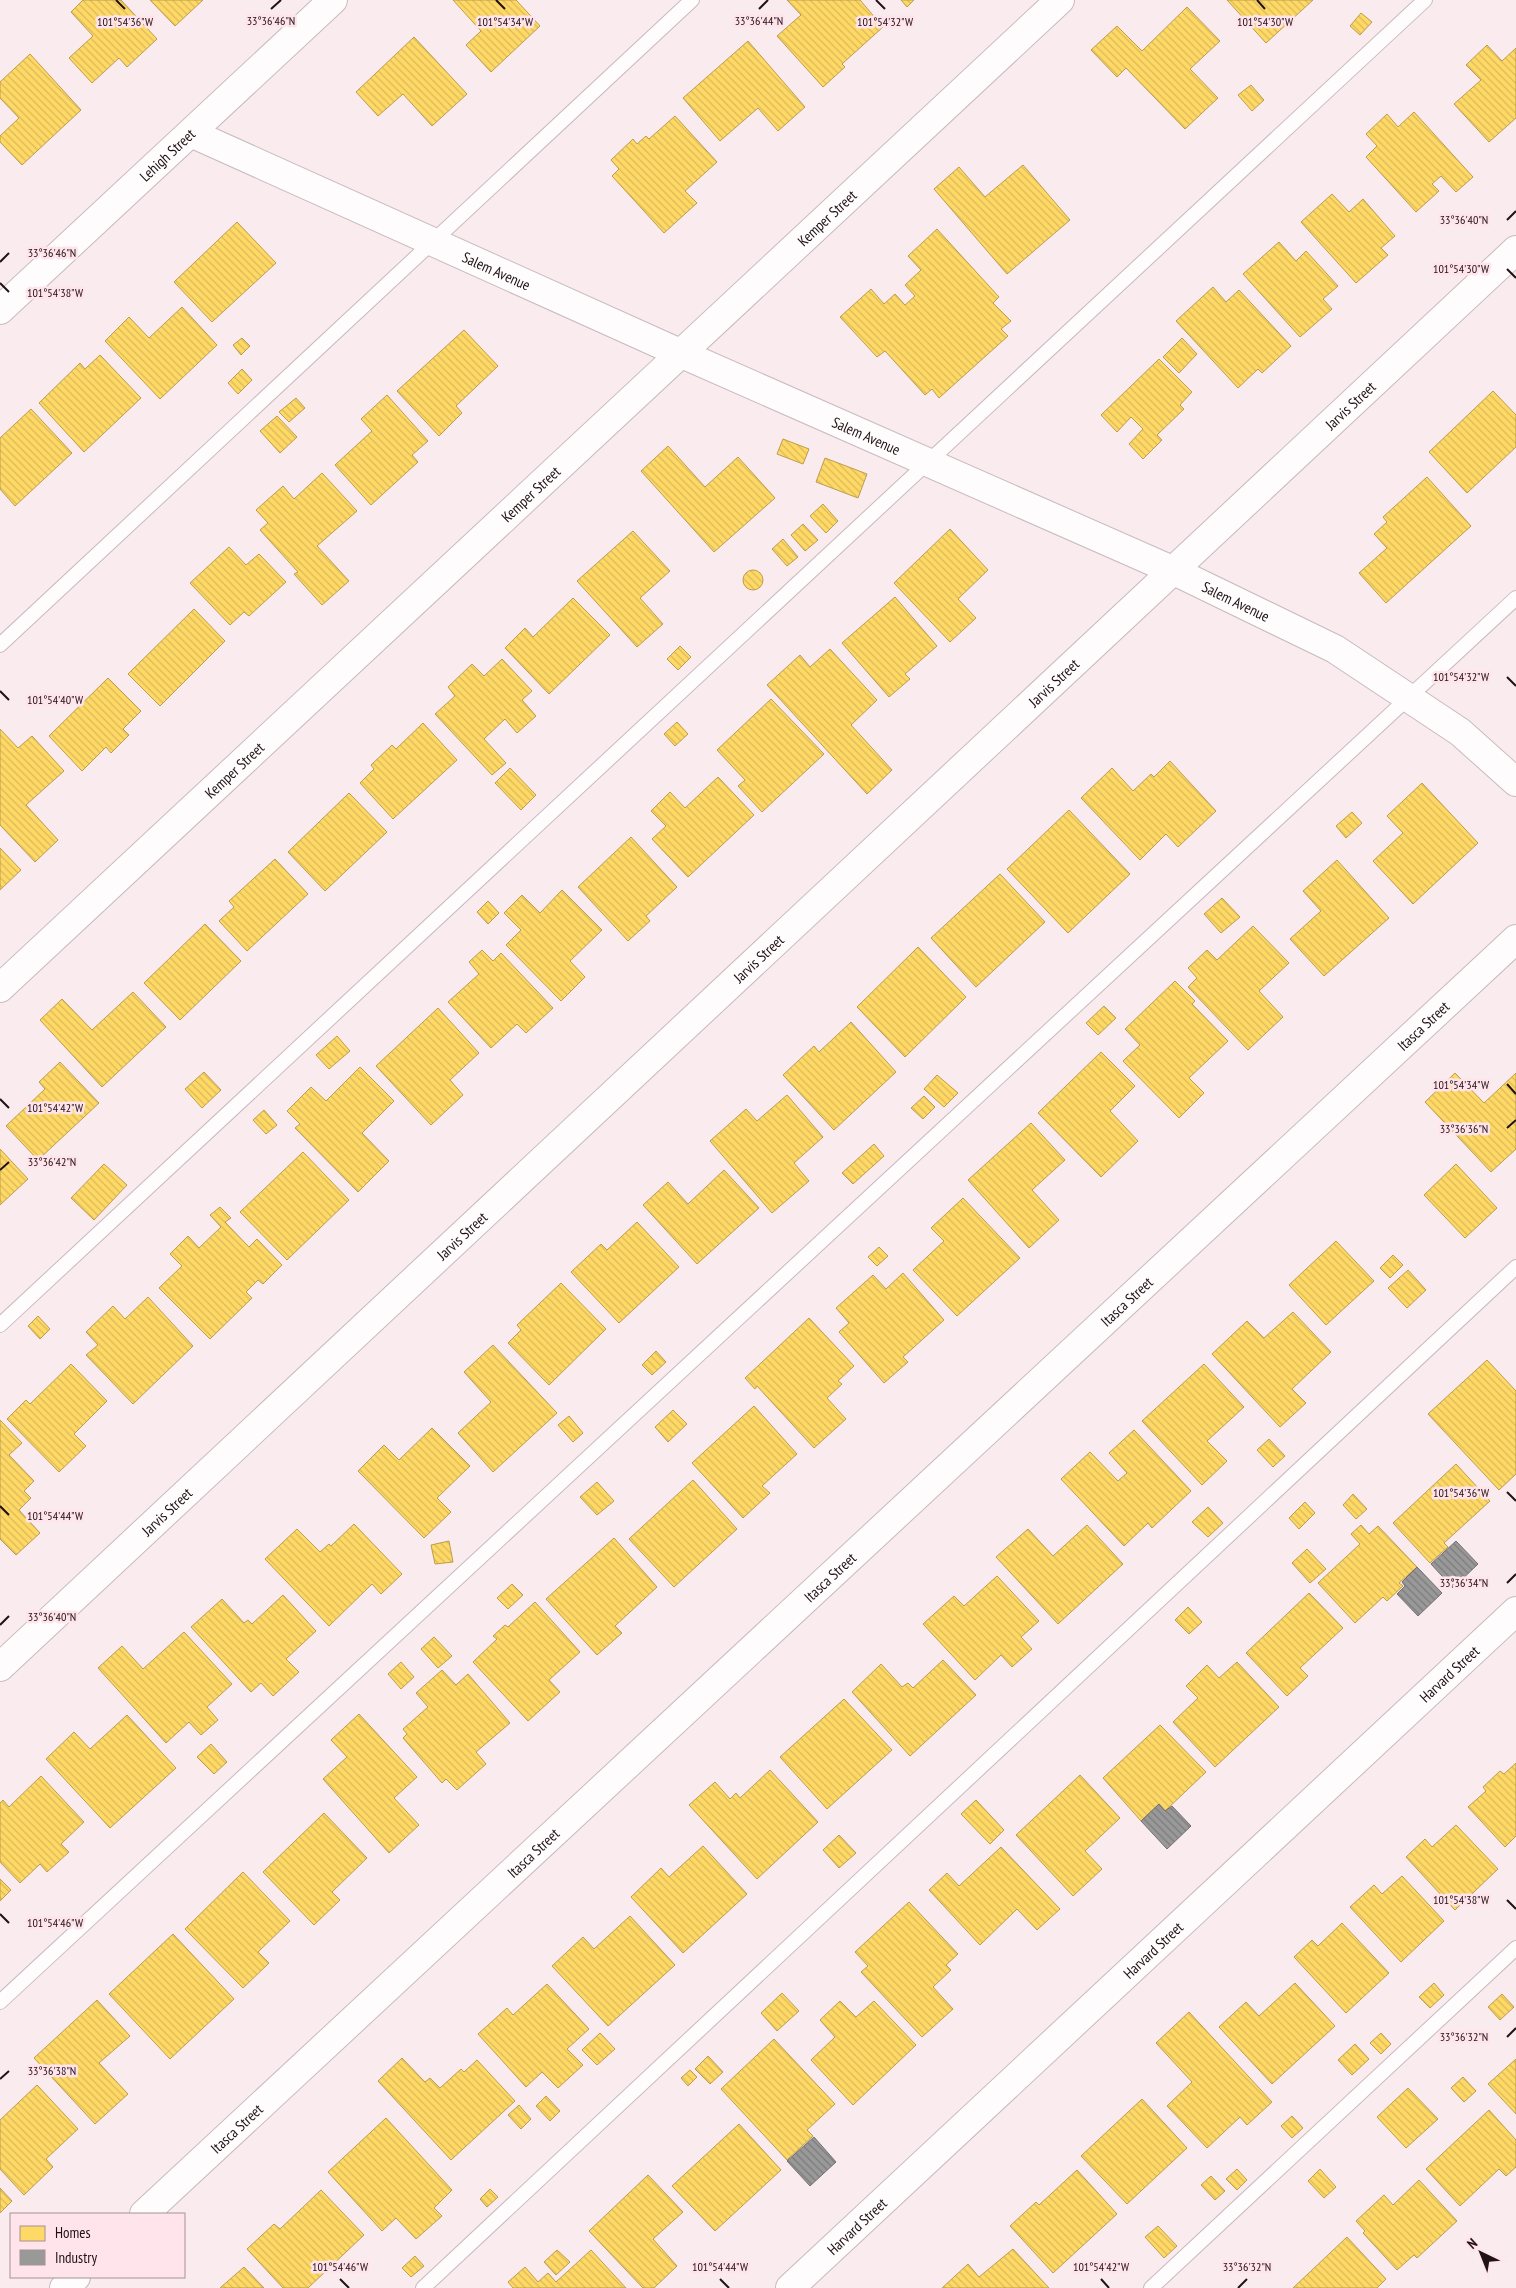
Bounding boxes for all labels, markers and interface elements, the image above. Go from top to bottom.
text: 33°36'46"N [247,13,295,28]
text: 33°36'44"N [735,13,783,28]
text: 101°54'36"W [97,14,153,29]
text: 101°54'34"W [477,14,533,29]
text: 101°54'32"W [857,14,913,29]
text: 101°54'30"W [1237,14,1293,29]
street label: Lehigh Street [135,124,199,185]
street label: Kemper Street [793,185,860,250]
text: 33°36'40"N [1440,212,1488,227]
text: 33°36'46"N [28,245,76,260]
street label: Salem Avenue [459,247,534,294]
text: 101°54'30"W [1433,261,1489,276]
text: 101°54'38"W [27,285,83,300]
street label: Jarvis Street [1320,377,1379,434]
street label: Salem Avenue [829,412,904,459]
street label: Kemper Street [497,462,564,526]
street label: Salem Avenue [1199,577,1273,625]
street label: Jarvis Street [1024,654,1083,711]
text: 101°54'32"W [1433,669,1489,684]
text: 101°54'40"W [27,692,83,707]
street label: Kemper Street [201,738,268,802]
street label: Jarvis Street [728,930,788,987]
street label: Itasca Street [1393,997,1453,1054]
text: 101°54'34"W [1433,1077,1489,1092]
text: 101°54'42"W [27,1100,83,1115]
text: 33°36'36"N [1440,1121,1488,1136]
text: 33°36'42"N [28,1154,76,1169]
street label: Jarvis Street [432,1207,491,1264]
street label: Itasca Street [1096,1272,1156,1330]
street label: Jarvis Street [137,1483,196,1540]
text: 101°54'36"W [1433,1485,1489,1500]
text: 101°54'44"W [27,1508,83,1523]
street label: Itasca Street [800,1548,860,1606]
text: 33°36'34"N [1440,1575,1488,1590]
text: 33°36'40"N [28,1609,76,1624]
street label: Harvard Street [1415,1641,1483,1706]
street label: Itasca Street [503,1824,563,1881]
text: 101°54'38"W [1433,1892,1489,1907]
text: 101°54'46"W [27,1915,83,1930]
street label: Harvard Street [1119,1917,1187,1982]
text: 33°36'32"N [1440,2029,1488,2044]
text: 33°36'38"N [28,2063,76,2078]
street label: Itasca Street [206,2099,266,2157]
street label: Harvard Street [823,2193,890,2258]
legend [10,2213,185,2278]
text: Homes [55,2223,91,2242]
north arrow [1456,2228,1506,2278]
text: N [1463,2234,1481,2253]
text: Industry [55,2248,97,2267]
text: 101°54'46"W [312,2259,368,2274]
text: 101°54'44"W [692,2259,748,2274]
text: 101°54'42"W [1073,2259,1129,2274]
text: 33°36'32"N [1223,2259,1271,2274]

